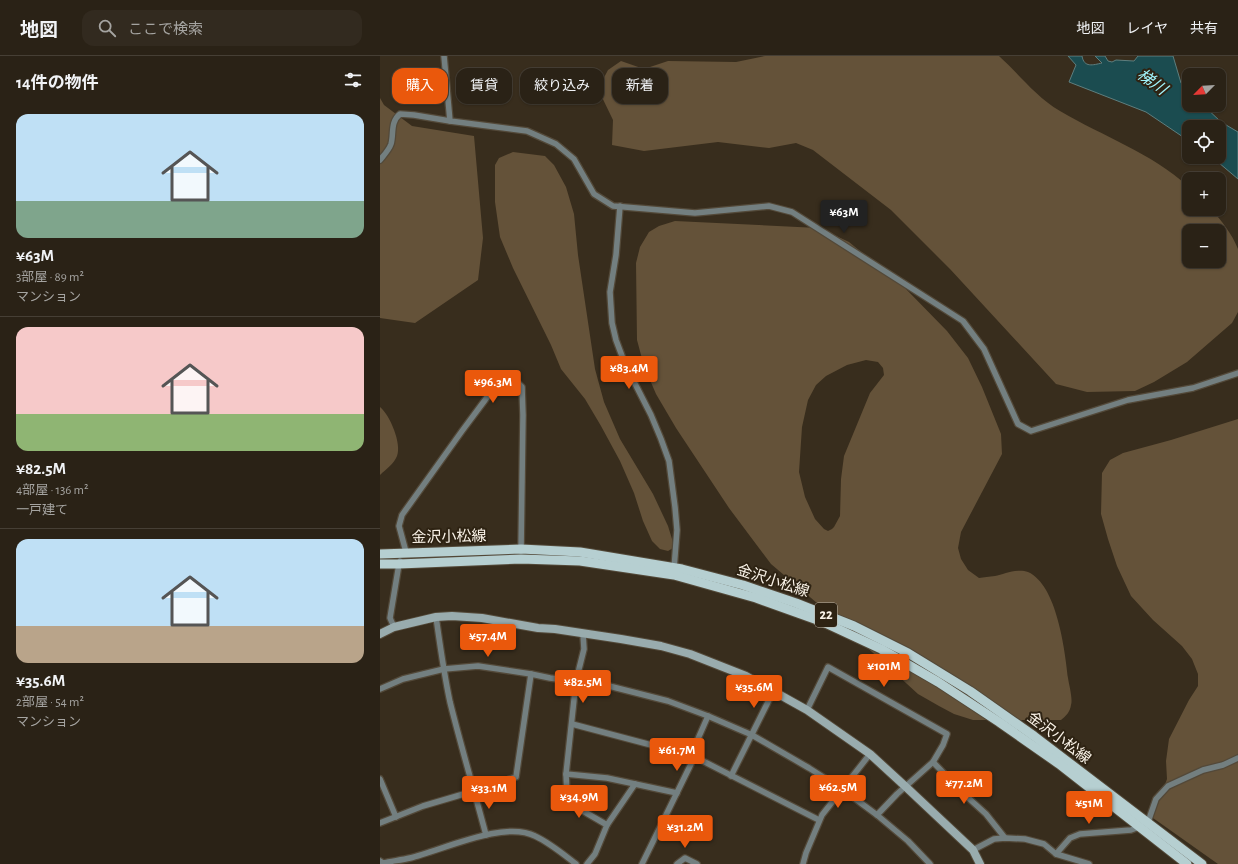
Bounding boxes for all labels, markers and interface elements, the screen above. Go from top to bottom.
search box [82,10,362,46]
icon: search [96,17,118,39]
text: 地図 [20,21,58,40]
text: ここで検索 [128,22,203,37]
text: 地図 [1076,22,1104,36]
text: レイヤ [1126,22,1168,36]
text: 共有 [1190,22,1218,36]
water label: 梯川 [1134,65,1172,99]
chip: 購入 [392,68,448,104]
chip: 賃貸 [456,68,512,104]
chip: 絞り込み [520,68,604,104]
chip: 新着 [612,68,668,104]
north arrow [1182,68,1226,112]
map controls [1182,68,1226,268]
icon: filters [342,69,364,91]
text: 14件の物件 [16,74,99,91]
button: locate [1182,120,1226,164]
icon: home [154,140,226,212]
button: + [1182,172,1226,216]
pin: ¥63M [820,200,868,234]
text: ¥63M [829,206,859,219]
button: − [1182,224,1226,268]
text: ¥63M [16,247,54,264]
text: 3部屋 · 89 m² [16,271,84,284]
text: マンション [16,291,81,304]
icon: home [154,353,226,425]
pin: ¥83.4M [596,356,662,390]
text: ¥83.4M [610,362,648,375]
pin: ¥96.3M [460,370,526,404]
text: ¥96.3M [474,376,512,389]
text: ¥82.5M [16,460,66,477]
text: 4部屋 · 136 m² [16,484,89,497]
text: 一戸建て [16,504,68,517]
street label: 金沢小松線 [411,528,487,545]
street label: 金沢小松線 [735,561,811,600]
icon: home [154,565,226,637]
road number: 22 [815,603,837,627]
pin: ¥57.4M [455,624,521,658]
text: ¥57.4M [469,630,507,643]
pin: ¥101M [856,654,912,688]
text: ¥101M [867,660,901,673]
pin: ¥82.5M [550,670,616,704]
text: ¥35.6M [16,672,65,689]
pin: ¥35.6M [721,675,787,709]
text: ¥82.5M [564,676,602,689]
text: ¥35.6M [735,681,773,694]
text: 2部屋 · 54 m² [16,696,84,709]
street label: 金沢小松線 [1025,709,1094,767]
text: マンション [16,716,81,729]
pin: ¥61.7M [644,738,710,772]
text: ¥61.7M [659,744,695,757]
pin: ¥77.2M [931,771,997,805]
pin: ¥62.5M [805,775,871,809]
pin: ¥33.1M [456,776,522,810]
text: ¥77.2M [945,777,983,790]
text: ¥62.5M [819,781,857,794]
text: ¥33.1M [471,782,507,795]
pin: ¥34.9M [546,785,612,819]
text: ¥34.9M [560,791,598,804]
pin: ¥51M [1065,791,1113,825]
text: ¥51M [1075,797,1103,810]
pin: ¥31.2M [652,815,718,849]
text: ¥31.2M [667,821,703,834]

